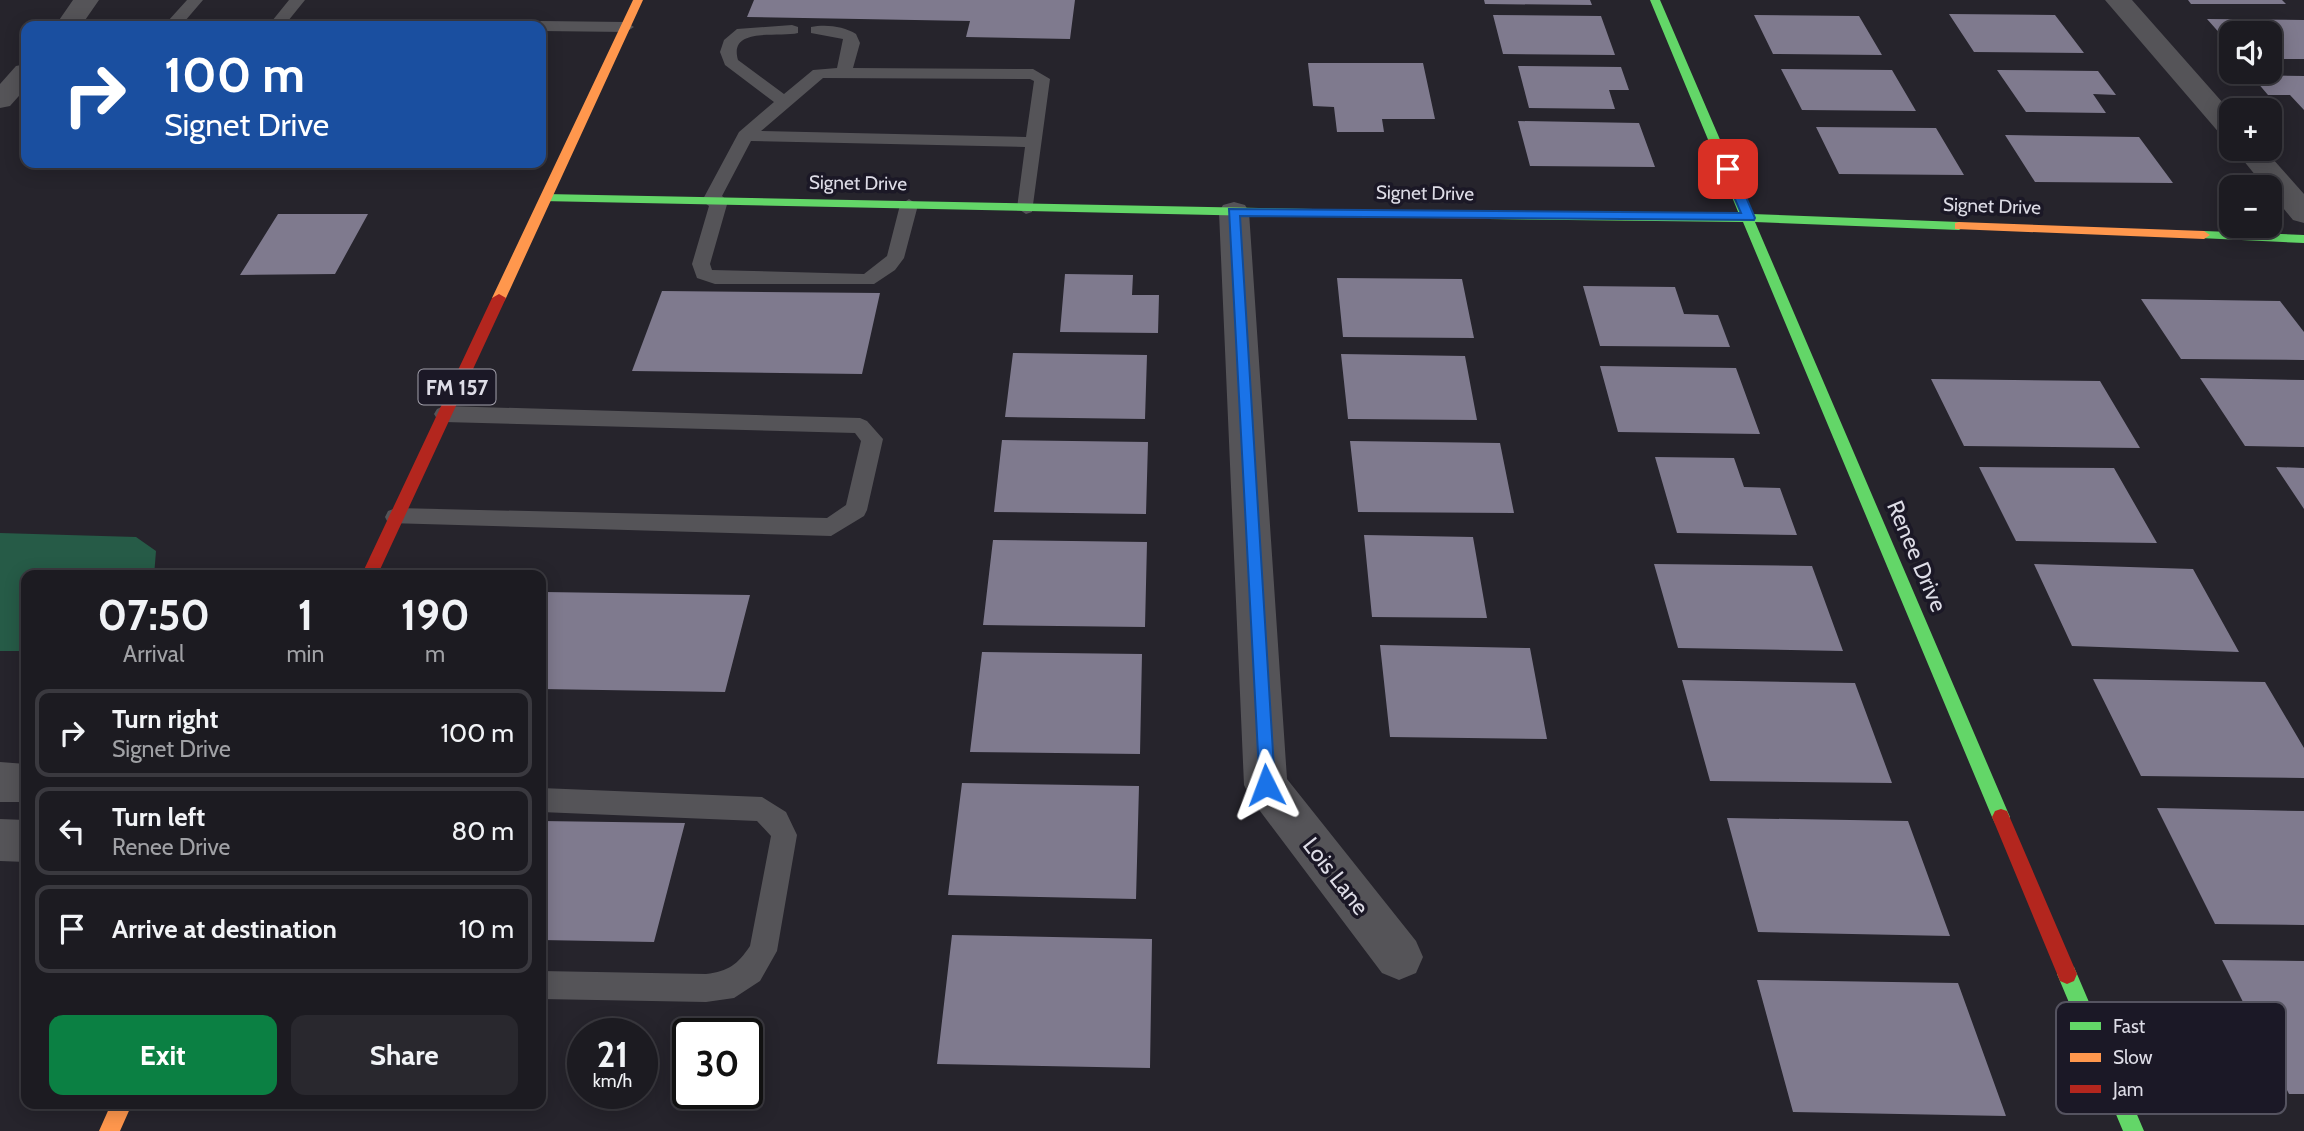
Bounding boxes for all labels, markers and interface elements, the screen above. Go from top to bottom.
map controls [2219,21,2282,238]
button: sound [2219,21,2282,84]
text: 100 m [164,45,305,104]
icon: right [49,49,140,140]
button: + [2219,98,2282,161]
text: Signet Drive [164,105,329,144]
pin [1698,139,1758,199]
icon: arrive [1709,150,1747,188]
street label: Signet Drive [809,171,908,195]
button: − [2219,175,2282,238]
street label: Signet Drive [1376,181,1475,205]
street label: Signet Drive [1943,193,2042,219]
road number: FM 157 [419,370,496,404]
street label: Renee Drive [1881,496,1953,616]
text: 07:50 [97,589,210,641]
text: 1 [298,589,313,641]
text: 190 [401,589,470,641]
text: Arrival [123,640,184,668]
text: min [286,640,324,668]
text: m [425,640,445,668]
text: Turn right [112,703,218,735]
icon: right [53,714,91,752]
text: 100 m [441,717,514,749]
text: Signet Drive [112,735,231,763]
position arrow [1229,748,1303,822]
text: Turn left [112,801,205,833]
icon: left [53,812,91,850]
text: 80 m [451,815,514,847]
street label: Lois Lane [1297,832,1375,921]
text: Renee Drive [112,833,230,861]
icon: arrive [53,910,91,948]
text: Arrive at destination [112,913,337,945]
text: 10 m [459,913,514,945]
legend [2056,1002,2286,1114]
button: Exit [49,1015,277,1095]
button: Share [291,1015,518,1095]
text: Fast [2113,1015,2146,1038]
speed limit sign: 30 [672,1018,763,1109]
text: 21 [597,1033,628,1076]
text: Slow [2113,1046,2153,1069]
text: km/h [593,1070,632,1092]
text: Jam [2112,1078,2143,1101]

